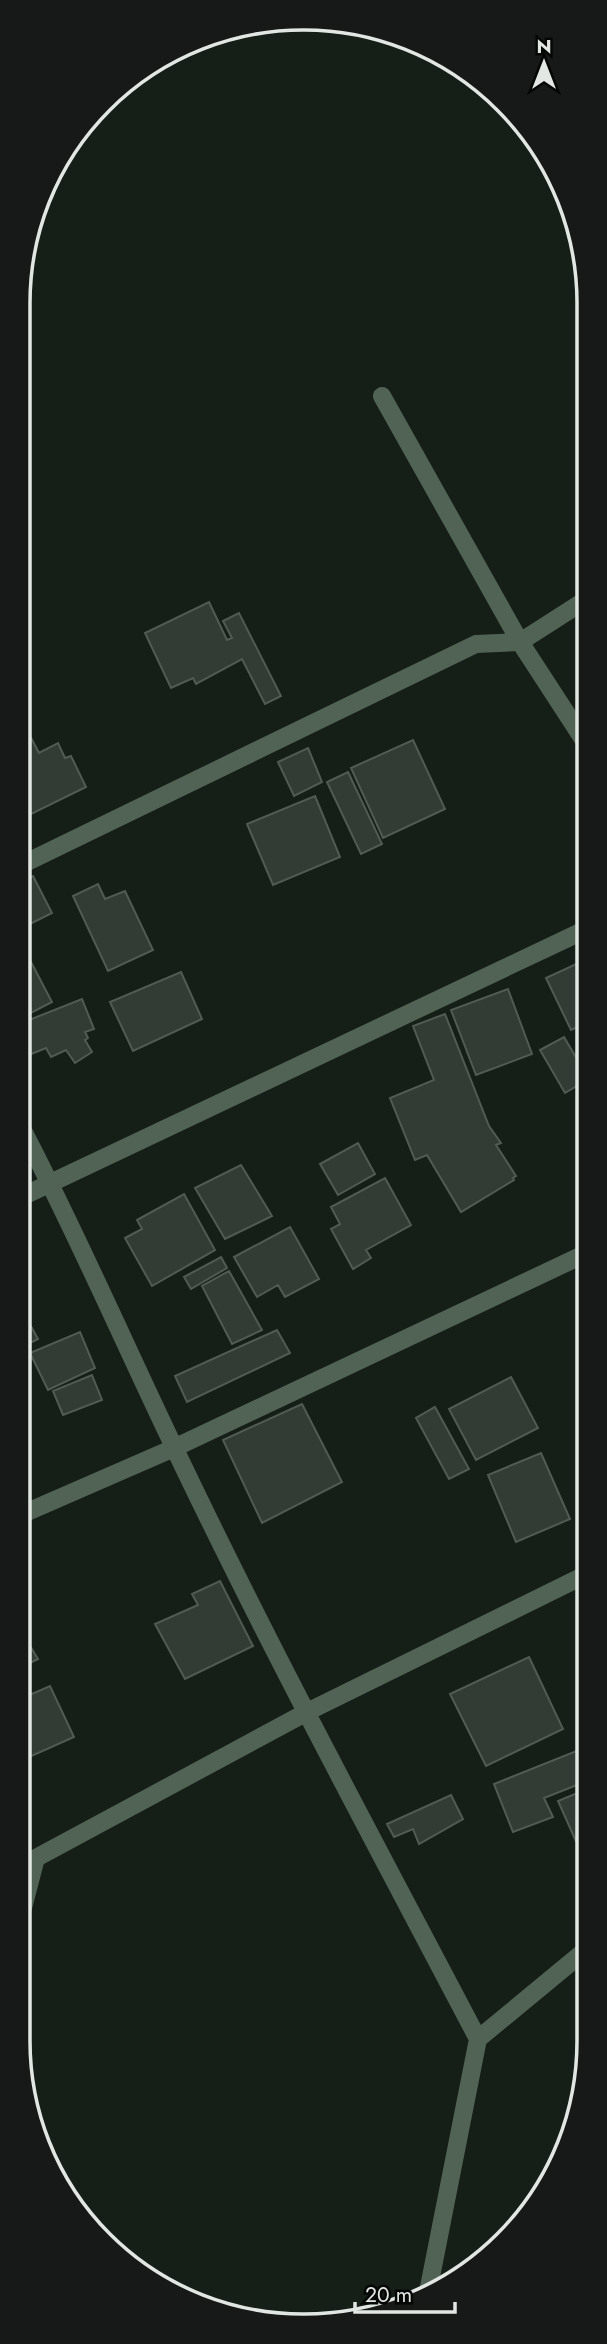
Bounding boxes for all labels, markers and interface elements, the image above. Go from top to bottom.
north arrow [509,28,579,98]
text: N [536,33,552,60]
scale bar [355,2270,455,2314]
text: 20 m [365,2280,412,2310]

